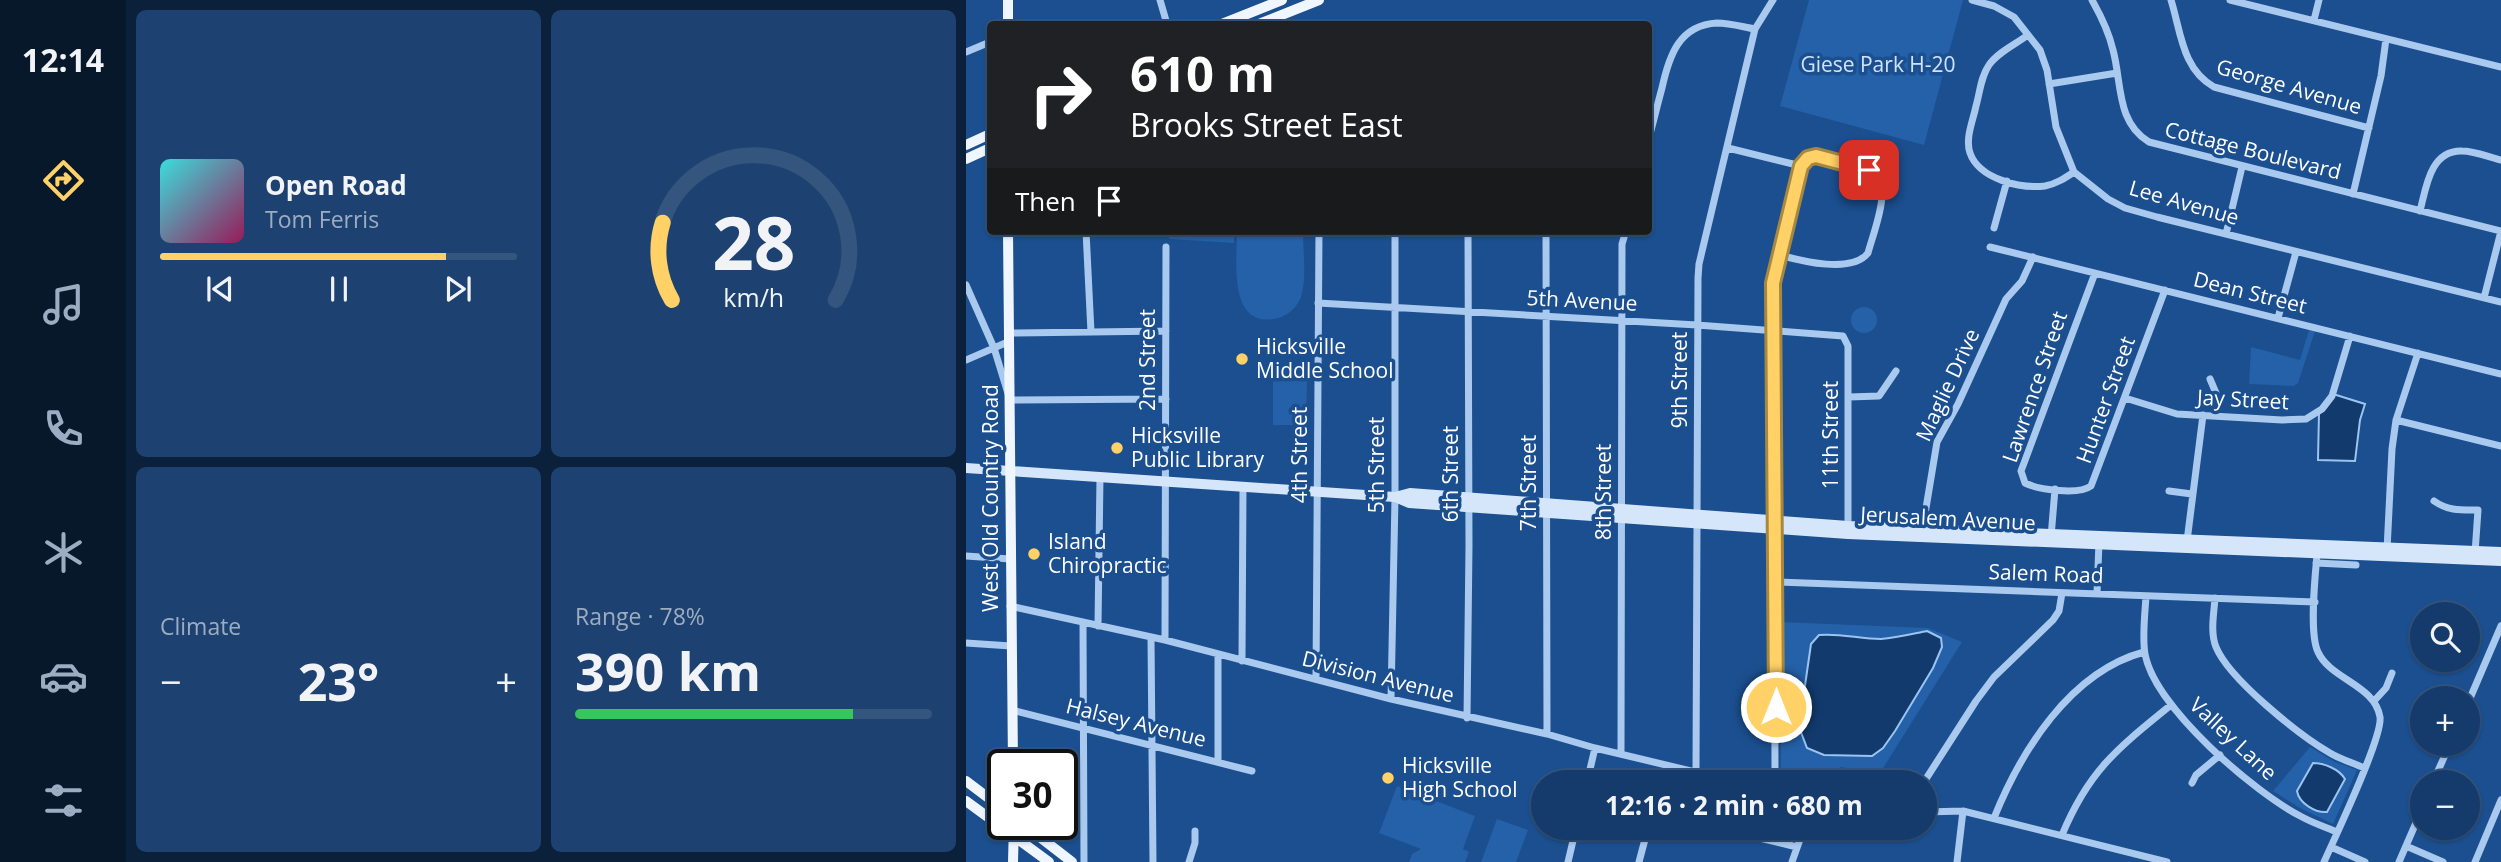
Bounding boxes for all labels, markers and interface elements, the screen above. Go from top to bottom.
text: 12:14 [22,38,104,81]
text: 610 m [1130,40,1275,106]
icon: right [1015,49,1106,140]
park label: Giese Park H-20 [1800,50,1956,78]
street label: George Avenue [2213,52,2365,120]
text: Brooks Street East [1130,103,1403,146]
street label: Cottage Boulevard [2162,115,2344,185]
pin [1839,140,1899,200]
icon: arrive [1850,151,1888,189]
icon: directions [39,156,88,205]
text: Open Road [265,167,407,203]
street label: Lee Avenue [2126,173,2243,231]
icon: arrive [1090,182,1128,220]
text: Then [1015,183,1076,219]
text: 28 [712,192,795,291]
text: Tom Ferris [265,203,379,235]
street label: Dean Street [2191,264,2310,320]
icon: previous [201,270,239,308]
icon: pause [320,270,358,308]
icon: next [439,270,477,308]
icon: music [39,280,88,329]
text: km/h [723,280,784,314]
street label: 5th Avenue [1526,283,1638,317]
street label: Lawrence Street [1995,307,2073,466]
street label: 2nd Street [1133,309,1161,411]
street label: Maglie Drive [1909,324,1985,445]
place label: Hicksville Middle School [1256,332,1393,384]
street label: 9th Street [1665,332,1693,428]
street label: Hunter Street [2069,332,2141,467]
marker: Hicksville Middle School [1234,351,1250,367]
street label: 11th Street [1816,381,1844,489]
street label: Jay Street [2194,383,2290,415]
street label: West Old Country Road [976,384,1004,612]
icon: phone [39,404,88,453]
street label: 4th Street [1285,407,1313,503]
street label: 5th Street [1362,417,1390,513]
place label: Hicksville Public Library [1131,421,1264,473]
street label: 6th Street [1436,426,1464,522]
street label: 7th Street [1514,435,1542,531]
marker: Hicksville Public Library [1109,440,1125,456]
street label: 8th Street [1589,444,1617,540]
street label: Jerusalem Avenue [1858,499,2037,537]
place label: Island Chiropractic [1048,527,1167,579]
icon: climate [39,528,88,577]
marker: Island Chiropractic [1026,546,1042,562]
street label: Salem Road [1988,557,2104,589]
text: Range · 78% [575,600,705,632]
map controls [2410,602,2480,840]
button: search [2410,602,2480,672]
text: Climate [160,610,241,642]
text: 390 km [575,635,761,706]
street label: Division Avenue [1299,644,1457,708]
text: 23° [298,645,379,716]
icon: car [39,652,88,701]
text: − [160,655,182,707]
text: + [495,655,517,707]
position arrow [1739,670,1813,744]
button: + [2410,686,2480,756]
street label: Halsey Avenue [1063,691,1209,753]
street label: Valley Lane [2184,691,2283,786]
speed limit sign: 30 [987,749,1078,840]
place label: Hicksville High School [1402,751,1518,803]
marker: Hicksville High School [1380,770,1396,786]
button: − [2410,770,2480,840]
icon: filters [39,776,88,825]
text: 12:16 · 2 min · 680 m [1605,787,1863,823]

